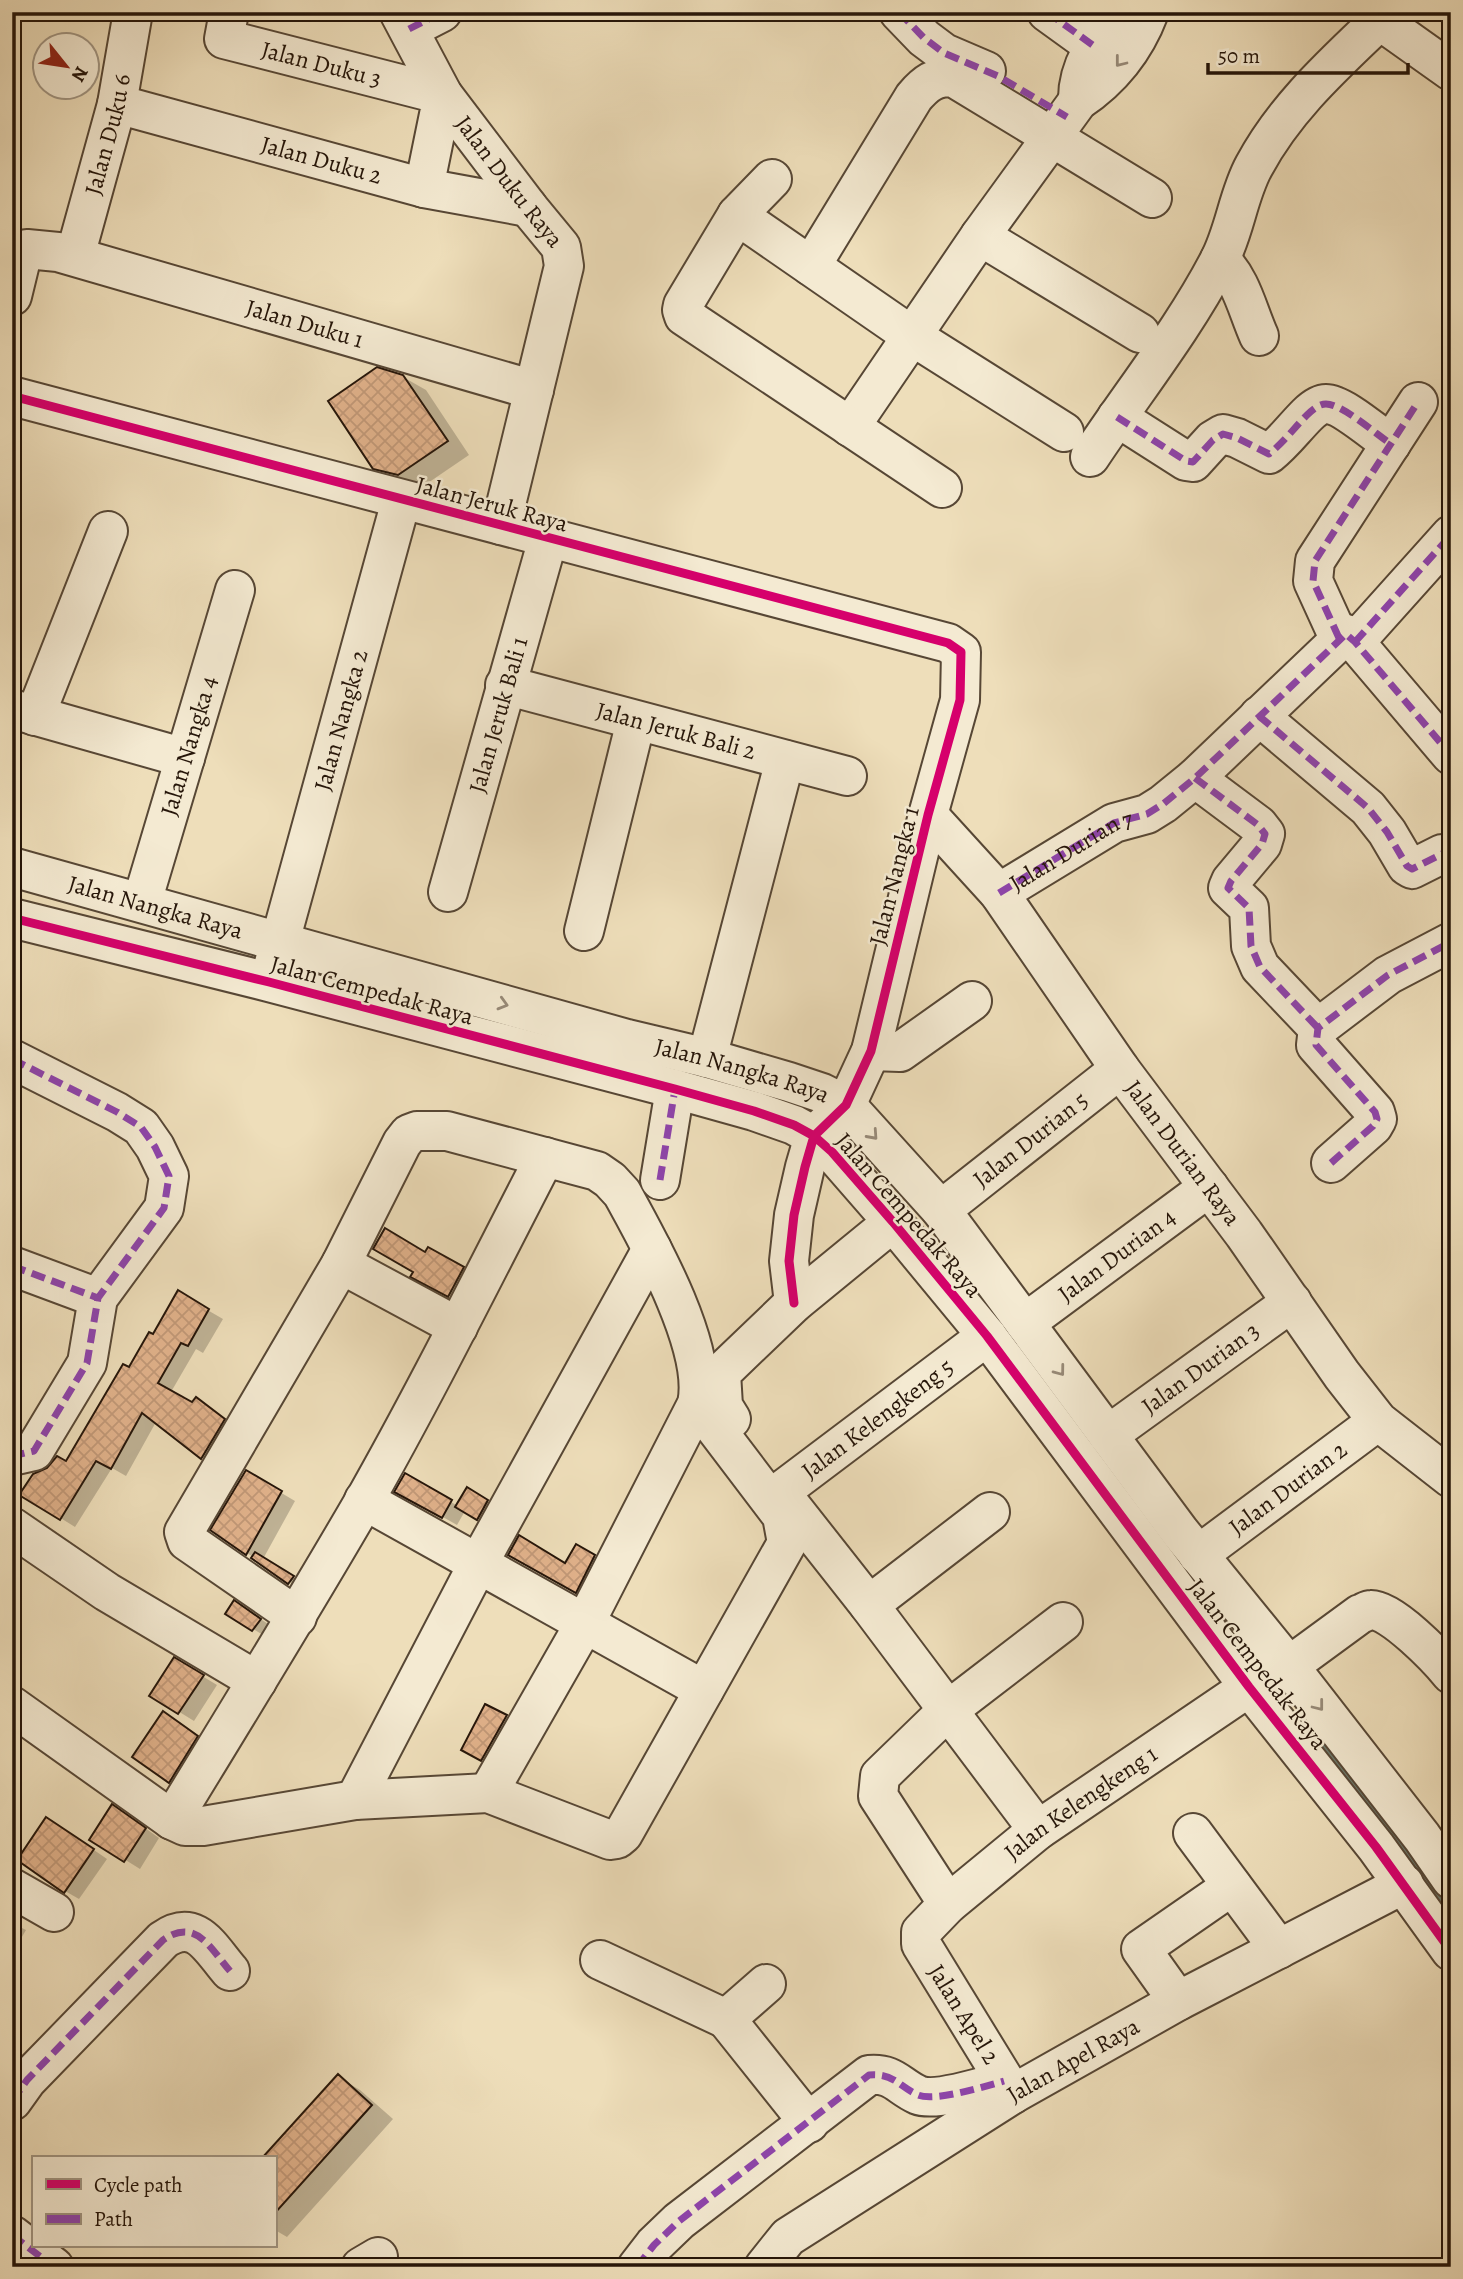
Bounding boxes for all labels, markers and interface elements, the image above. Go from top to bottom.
north arrow [32,32,102,102]
scale bar [1208,32,1407,76]
street label: Jalan Duku 3 [258,33,385,95]
text: 50 m [1218,42,1260,70]
one-way arrow [1116,55,1129,67]
text: N [65,62,95,87]
street label: Jalan Duku 6 [77,71,138,199]
street label: Jalan Duku Raya [448,109,571,255]
street label: Jalan Duku 2 [257,128,386,192]
street label: Jalan Duku 1 [242,291,367,356]
street label: Jalan Jeruk Raya [412,468,572,540]
street label: Jalan Jeruk Bali 1 [461,633,535,797]
street label: Jalan Nangka 2 [306,646,375,794]
street label: Jalan Nangka 4 [153,672,225,820]
street label: Jalan Jeruk Bali 2 [593,694,759,767]
street label: Jalan Durian 7 [1003,802,1137,899]
street label: Jalan Nangka 1 [861,803,927,949]
street label: Jalan Nangka Raya [64,867,247,947]
street label: Jalan Cempedak Raya [267,947,478,1033]
one-way arrow [497,996,509,1010]
street label: Jalan Nangka Raya [652,1030,836,1111]
street label: Jalan Durian Raya [1118,1073,1249,1233]
street label: Jalan Durian 5 [966,1084,1095,1195]
street label: Jalan Cempedak Raya [828,1126,990,1305]
one-way arrow [865,1127,878,1140]
street label: Jalan Durian 4 [1051,1201,1182,1309]
street label: Jalan Durian 3 [1135,1315,1266,1422]
street label: Jalan Kelengkeng 5 [795,1351,960,1486]
one-way arrow [1052,1363,1064,1376]
street label: Jalan Durian 2 [1222,1434,1353,1543]
street label: Jalan Cempedak Raya [1181,1572,1335,1757]
one-way arrow [1311,1698,1324,1710]
street label: Jalan Kelengkeng 1 [997,1738,1164,1868]
street label: Jalan Apel 2 [921,1958,1007,2070]
street label: Jalan Apel Raya [1000,2010,1146,2110]
legend [32,2156,276,2248]
text: Cycle path [94,2171,183,2199]
text: Path [94,2205,133,2233]

